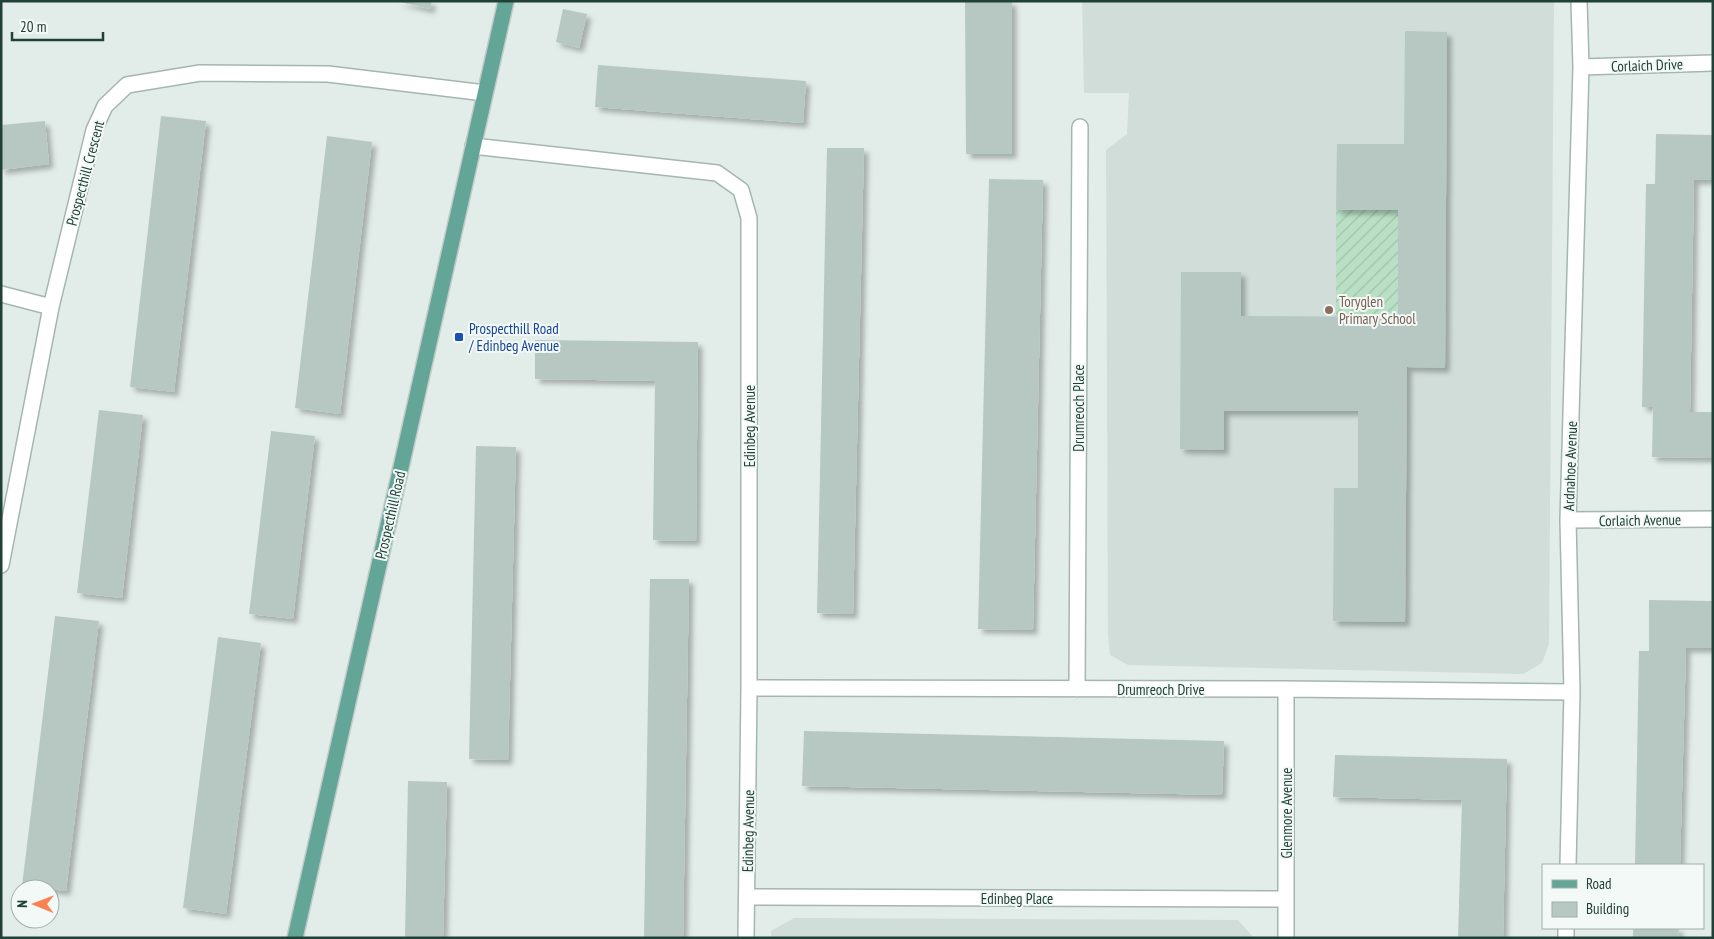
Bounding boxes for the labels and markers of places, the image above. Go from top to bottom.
place label: Toryglen Primary School [1339,292,1416,328]
marker: Toryglen Primary School [1323,304,1335,316]
place label: Prospecthill Road / Edinbeg Avenue [468,319,559,355]
marker: Prospecthill Road / Edinbeg Avenue [453,331,465,343]

